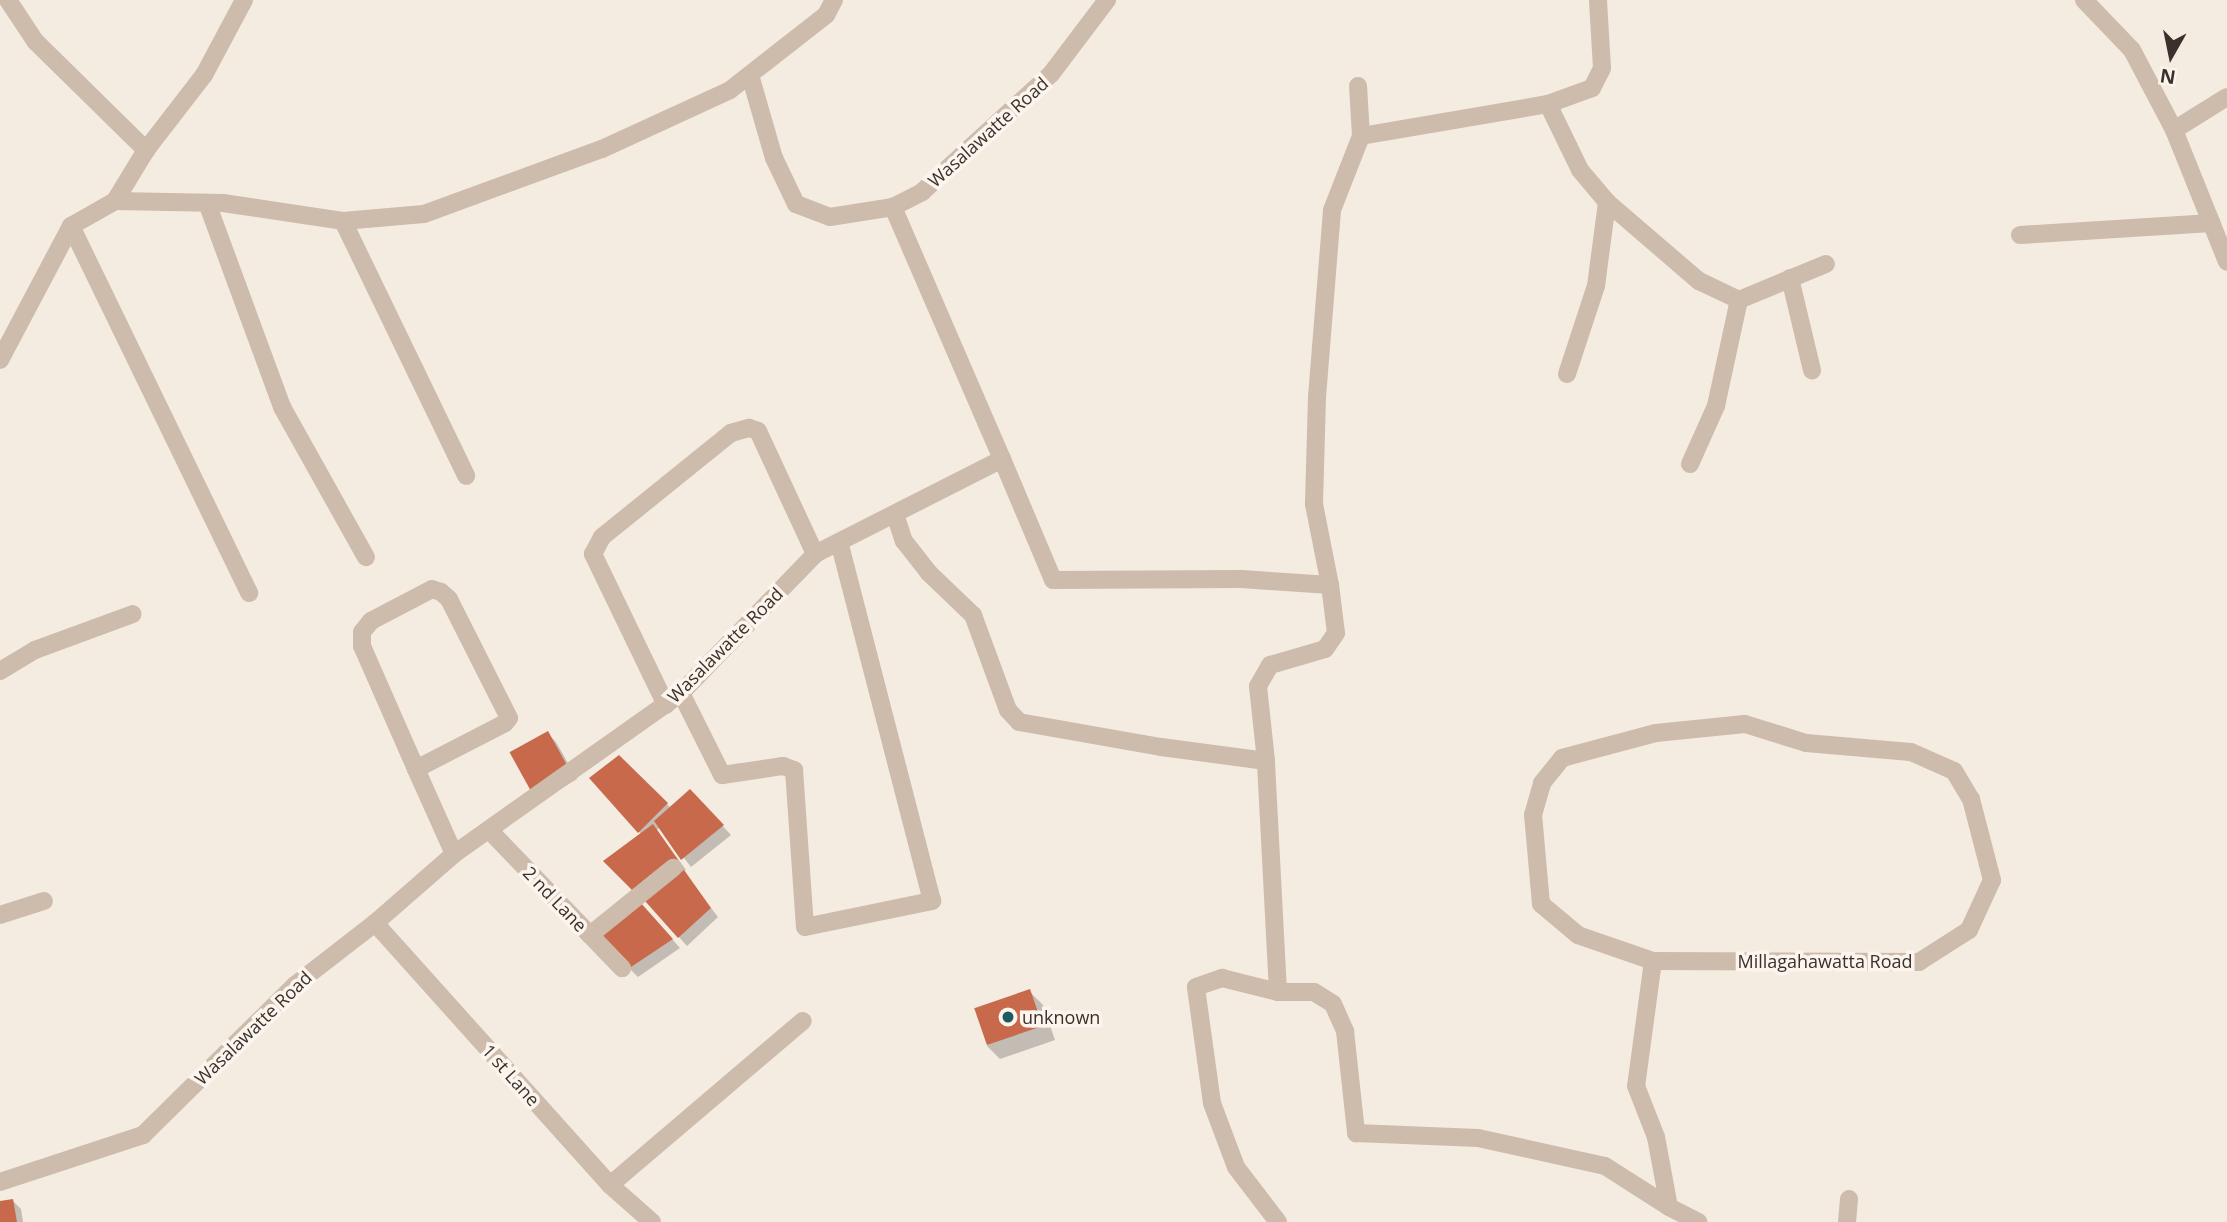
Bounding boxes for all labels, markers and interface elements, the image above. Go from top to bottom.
north arrow [2136,21,2206,91]
text: N [2158,63,2177,91]
street label: Wasalawatte Road [923,72,1053,192]
street label: Wasalawatte Road [663,583,787,707]
street label: 2 nd Lane [519,862,591,936]
street label: Millagahawatta Road [1737,950,1913,972]
street label: Wasalawatte Road [190,967,316,1089]
place label: unknown [1022,1006,1100,1028]
marker: unknown [1000,1009,1016,1025]
street label: 1 st Lane [478,1040,544,1110]

